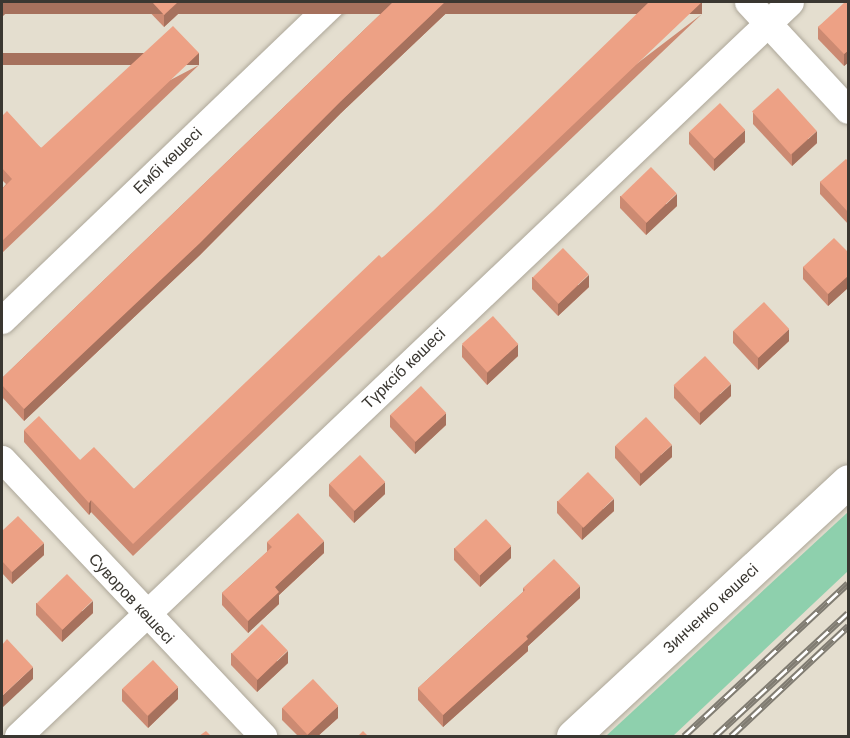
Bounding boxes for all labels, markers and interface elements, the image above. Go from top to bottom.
street label: Ембі көшесі [130,124,206,198]
street label: Түрксіб көшесі [358,325,450,413]
street label: Суворов көшесі [84,550,178,648]
street label: Зинченко көшесі [659,560,763,658]

